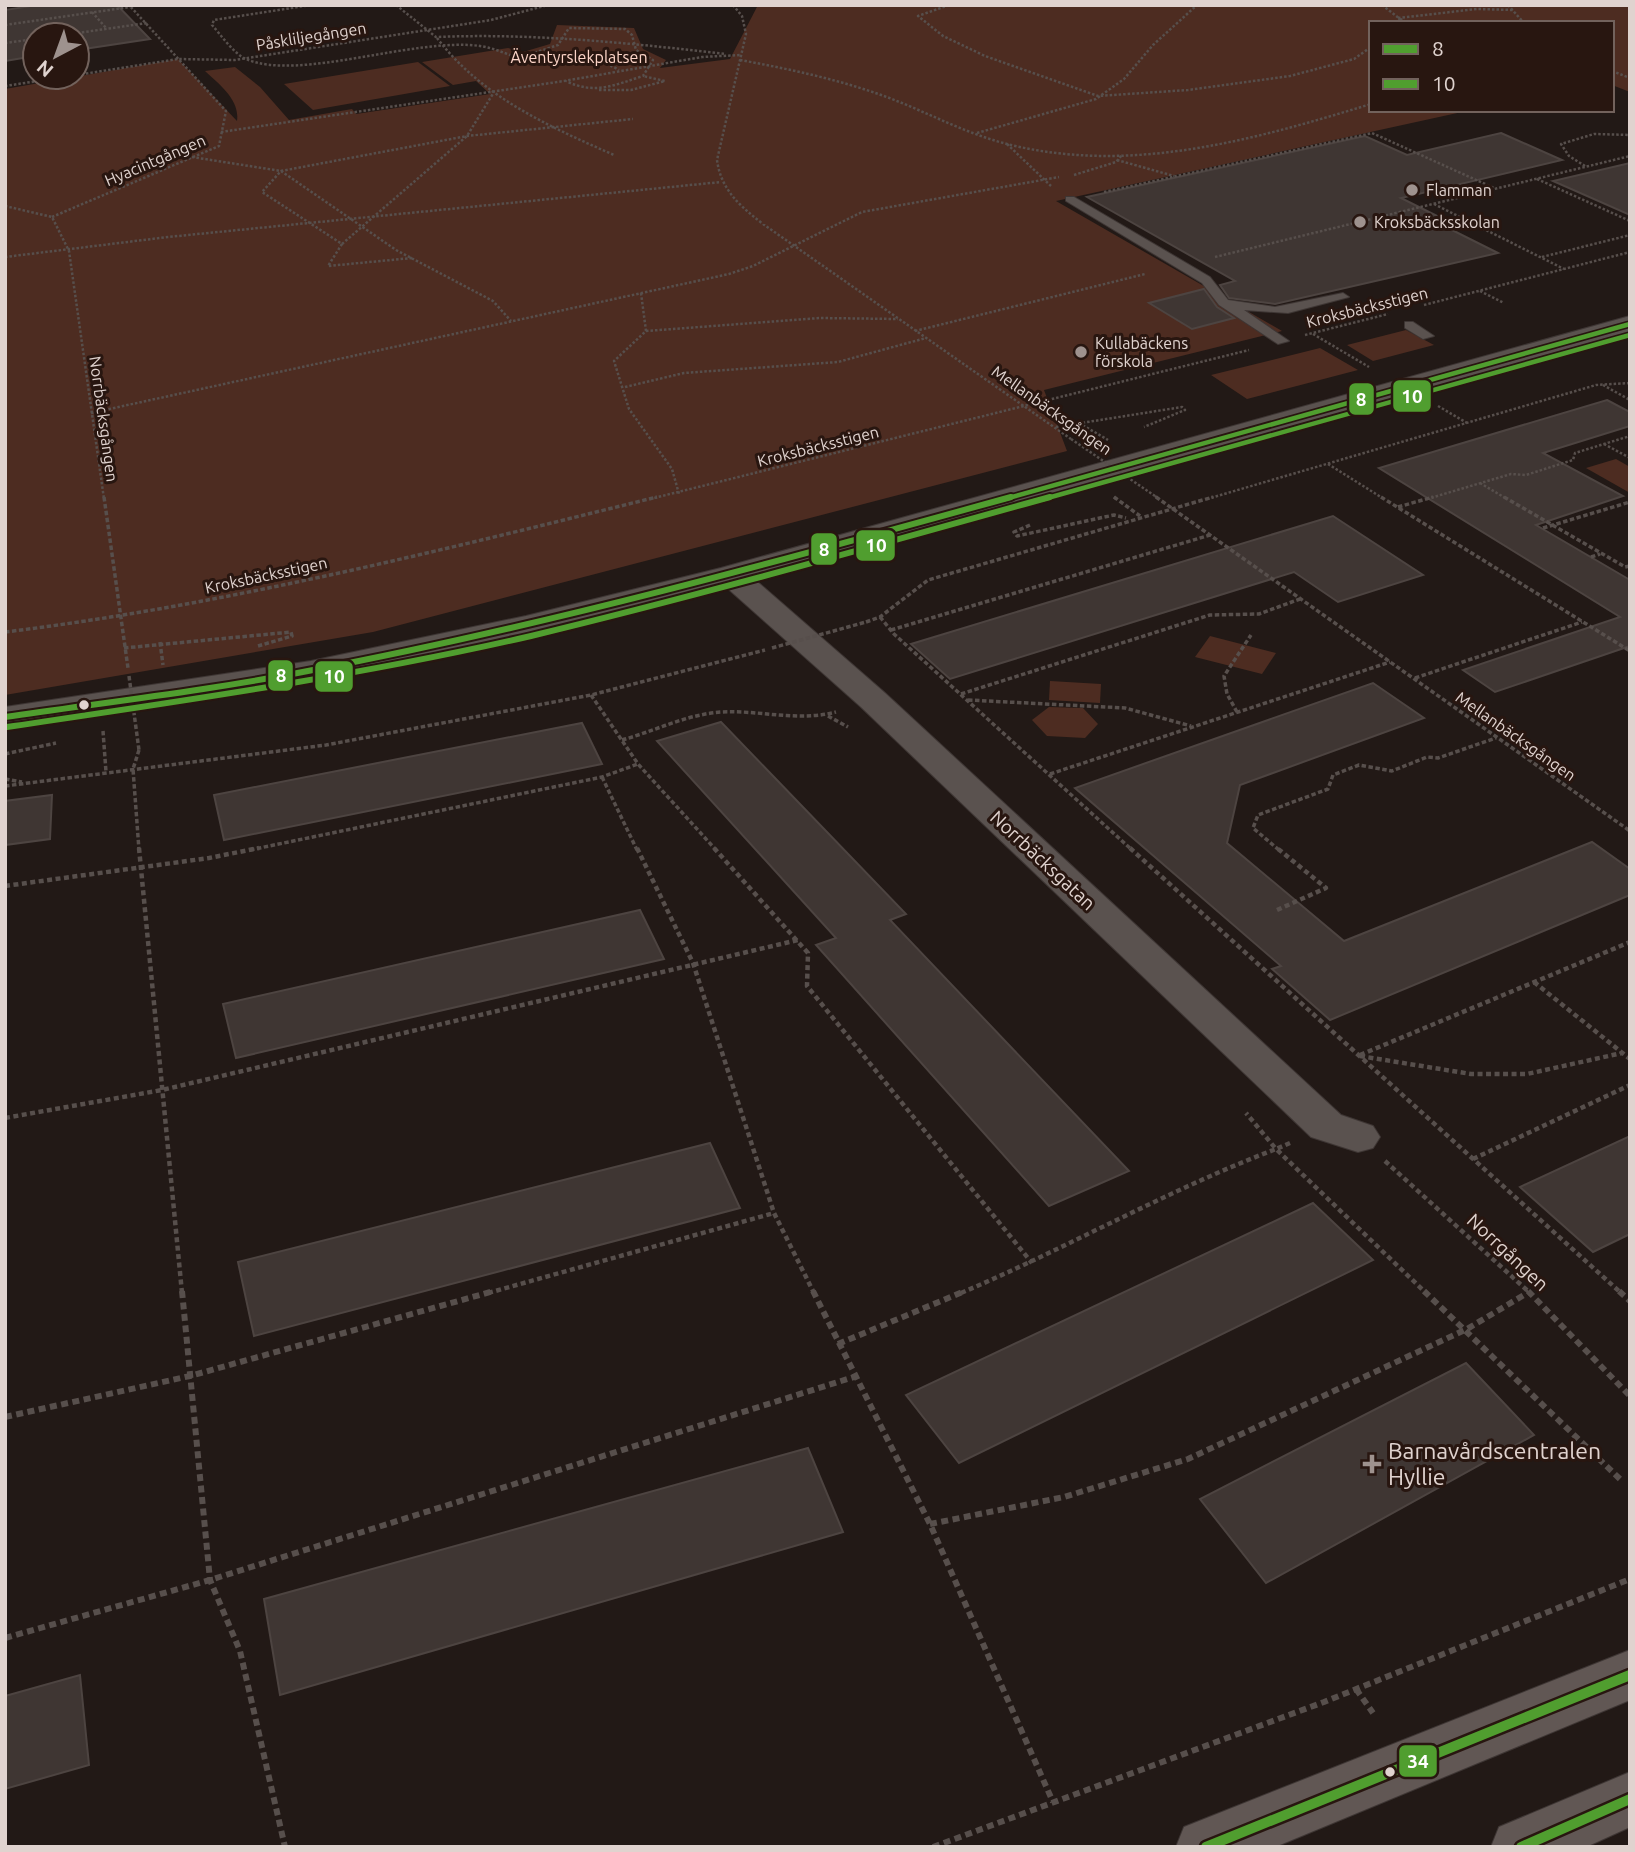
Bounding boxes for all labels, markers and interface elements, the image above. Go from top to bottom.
street label: Påskliljegången [255,18,367,54]
north arrow [21,21,91,91]
legend [1369,21,1614,112]
text: 8 [1432,36,1444,60]
park label: Äventyrslekplatsen [510,48,648,66]
text: N [32,56,57,82]
text: 10 [1432,71,1456,95]
street label: Hyacintgången [102,131,208,189]
place label: Flamman [1426,181,1492,199]
marker: Flamman [1404,182,1420,198]
place label: Kroksbäcksskolan [1374,213,1500,231]
marker: Kroksbäcksskolan [1352,214,1368,230]
street label: Kroksbäcksstigen [1304,283,1430,331]
place label: Kullabäckens förskola [1095,334,1188,370]
marker: Kullabäckens förskola [1073,344,1089,360]
street label: Norrbäcksgången [86,355,122,483]
street label: Mellanbäcksgången [989,362,1115,458]
line badge: 10 [1392,379,1432,413]
line badge: 8 [1348,382,1375,416]
text: 10 [1401,385,1423,407]
text: 8 [1356,388,1366,410]
street label: Kroksbäcksstigen [755,422,881,470]
line badge: 10 [855,529,896,562]
line badge: 8 [810,532,838,566]
text: 10 [865,534,887,556]
text: 8 [819,538,829,560]
street label: Kroksbäcksstigen [203,553,329,597]
line badge: 8 [267,659,294,692]
line badge: 10 [314,660,354,693]
text: 8 [276,664,286,686]
text: 10 [323,665,345,687]
street label: Mellanbäcksgången [1453,688,1579,784]
unlabelled marker [77,698,91,712]
street label: Norrbäcksgatan [986,806,1100,914]
street label: Norrgången [1463,1209,1553,1295]
place label: Barnavårdscentralen Hyllie [1388,1438,1601,1489]
marker: Barnavårdscentralen Hyllie [1362,1454,1382,1474]
line badge: 34 [1398,1744,1438,1778]
text: 34 [1407,1750,1429,1772]
unlabelled marker [1383,1765,1397,1779]

